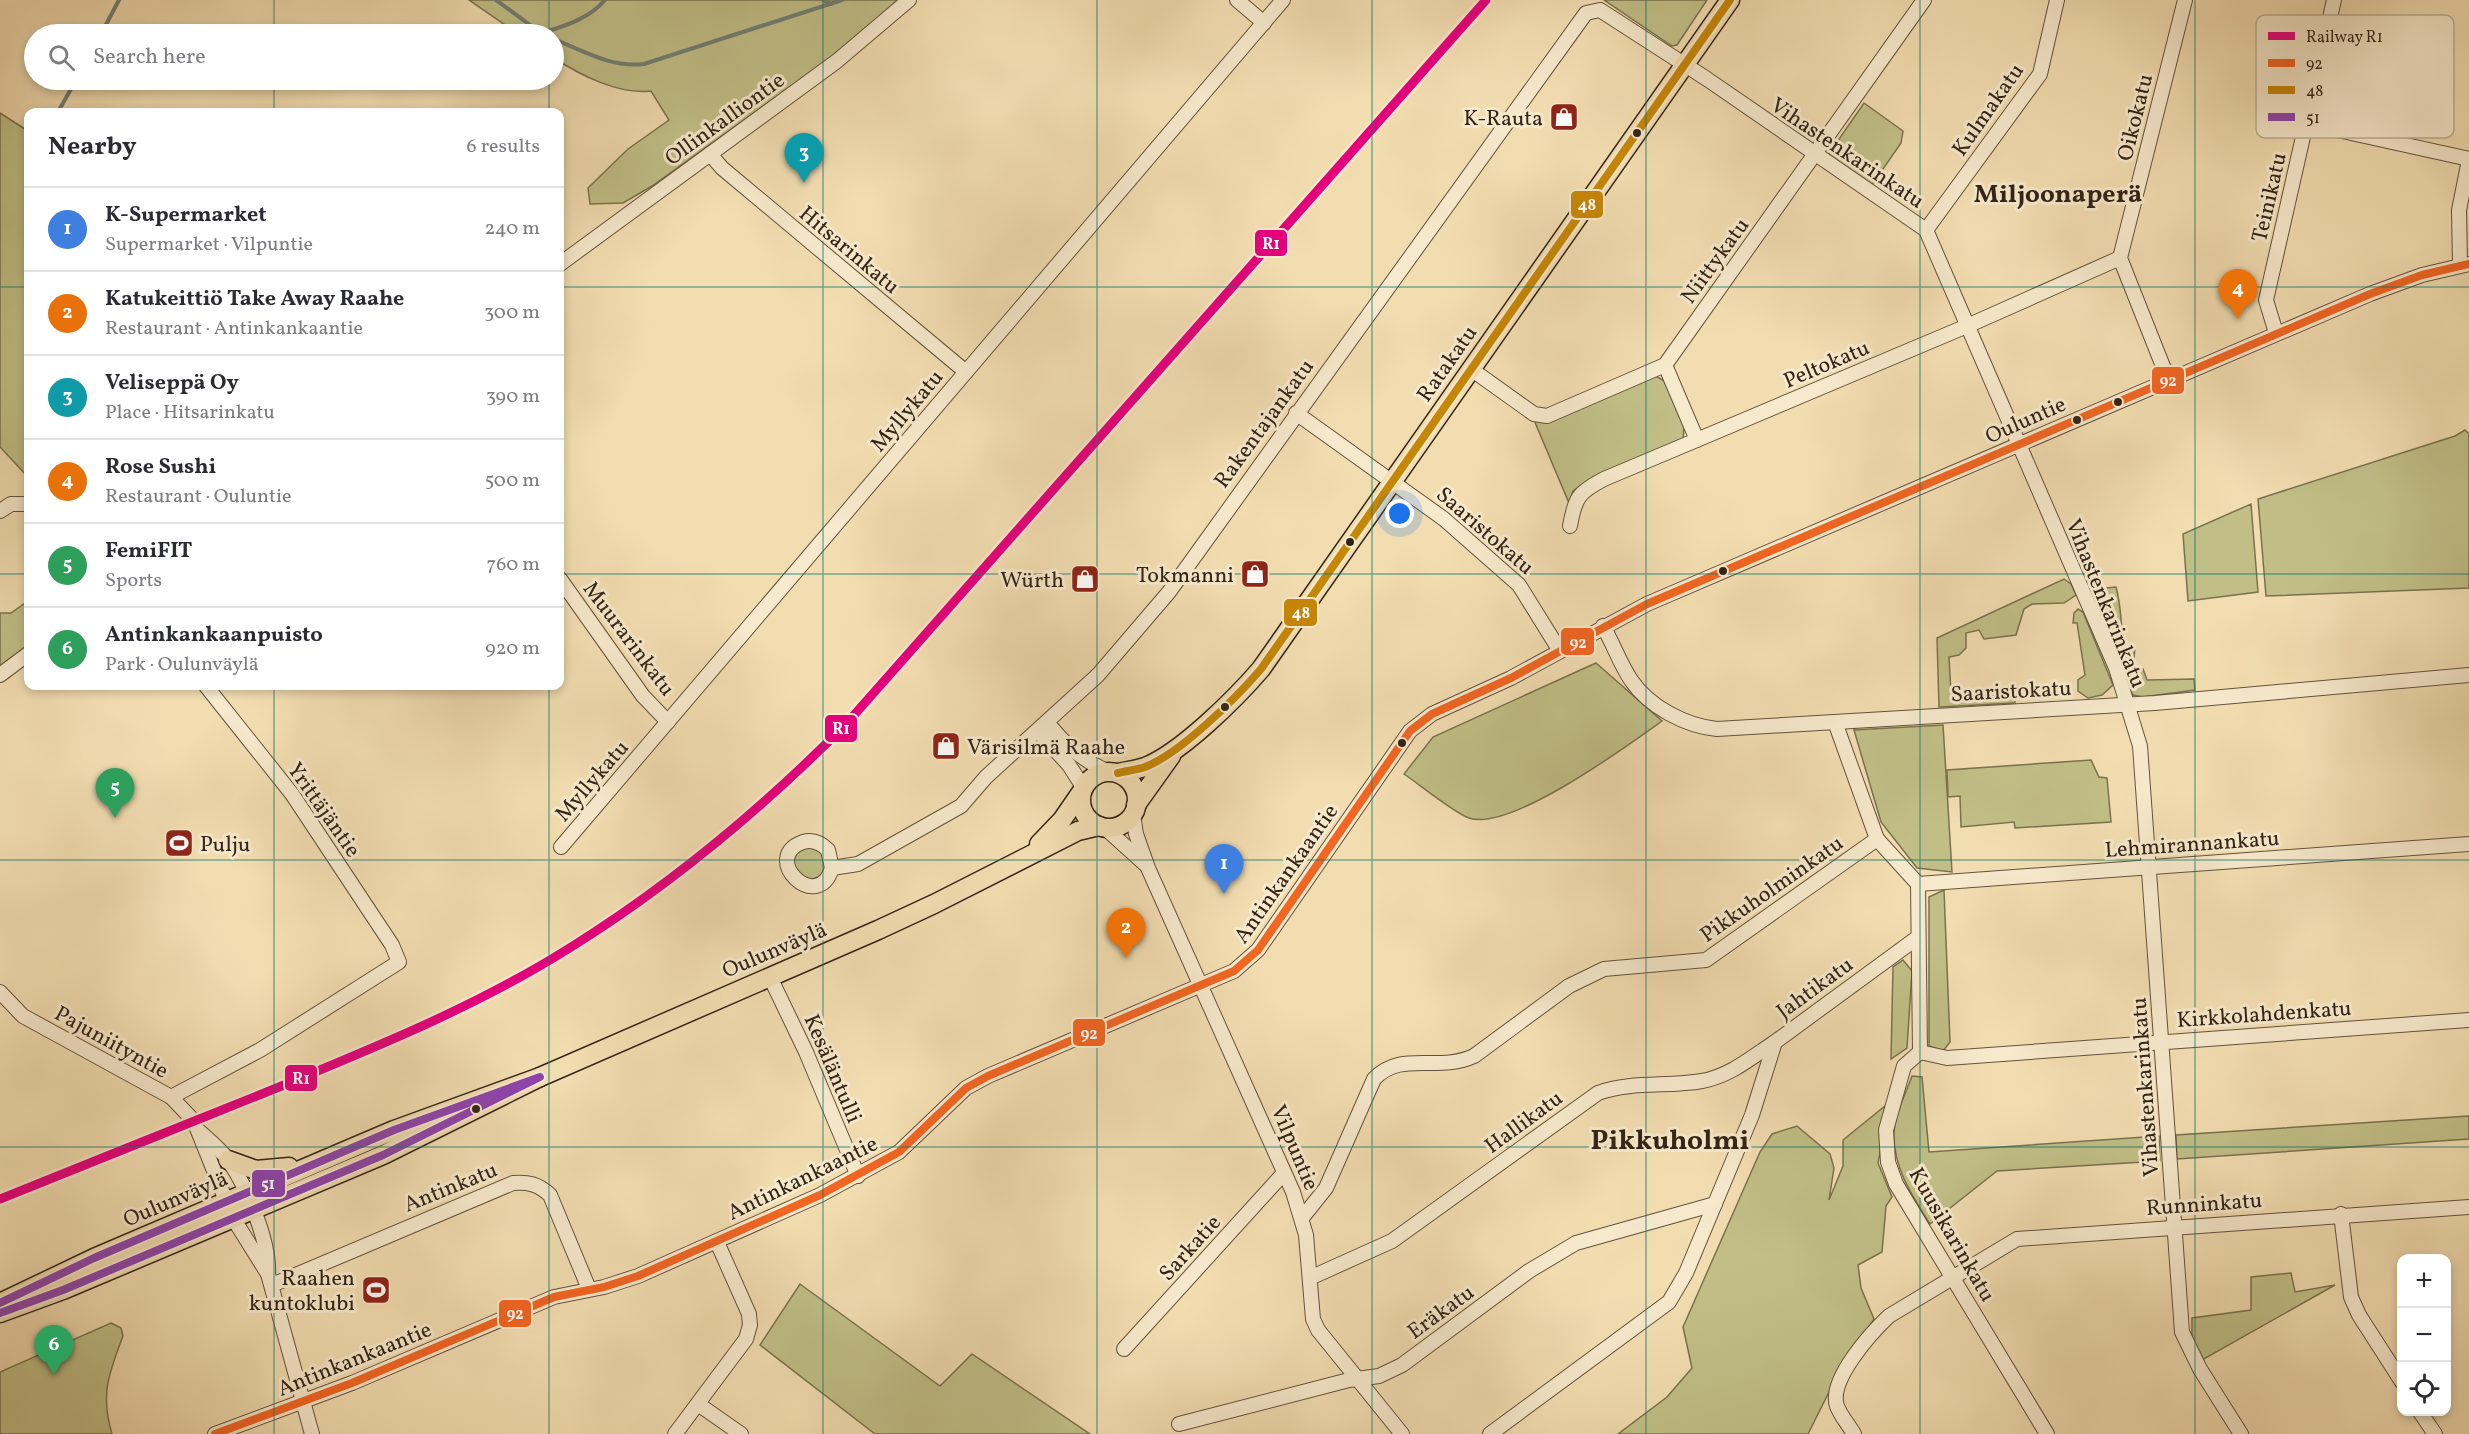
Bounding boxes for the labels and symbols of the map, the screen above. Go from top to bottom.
legend [2256,15,2454,138]
text: Railway R1 [2306,27,2383,49]
text: 92 [2306,54,2323,76]
street label: Kulmakatu [1946,58,2032,163]
street label: Ollinkalliontie [659,66,792,174]
street label: Oikokatu [2111,71,2162,164]
text: 48 [2306,81,2323,103]
street label: Vihastenkarinkatu [1763,91,1930,217]
shop icon: K-Rauta [1548,101,1580,133]
place label: K-Rauta [1464,104,1543,135]
text: 51 [2306,108,2320,130]
unlabelled marker [1631,127,1643,139]
pin: 3 [784,134,824,183]
street label: Teinikatu [2245,150,2296,245]
district label: Miljoonaperä [1974,177,2142,213]
line badge: 48 [1570,190,1604,219]
text: 48 [1578,195,1596,217]
street label: Hitsarinkatu [791,200,905,302]
street label: Niittykatu [1674,212,1758,311]
line badge: R1 [1254,229,1288,257]
text: R1 [1262,234,1280,256]
pin: 4 [2218,270,2258,319]
street label: Ratakatu [1410,320,1486,409]
street label: Peltokatu [1779,333,1875,397]
street label: Rakentajankatu [1208,353,1323,495]
street label: Myllykatu [864,364,952,460]
line badge: 92 [2151,366,2185,395]
text: 92 [2159,371,2177,393]
street label: Ouluntie [1981,390,2071,453]
unlabelled marker [2112,396,2124,408]
unlabelled marker [2071,414,2083,426]
street label: Saaristokatu [1429,480,1540,583]
your location [1385,499,1414,528]
street label: Vihastenkarinkatu [2057,515,2153,693]
unlabelled marker [1344,536,1356,548]
shop icon: Tokmanni [1239,558,1271,590]
place label: Tokmanni [1136,561,1234,592]
shop icon: Würth [1069,563,1101,595]
unlabelled marker [1717,565,1729,577]
place label: Würth [1000,566,1064,597]
street label: Muurarinkatu [574,576,682,703]
line badge: 48 [1283,598,1318,627]
text: 48 [1292,603,1310,625]
line badge: 92 [1560,627,1595,656]
text: 92 [1569,633,1587,655]
street label: Saaristokatu [1950,674,2072,711]
unlabelled marker [1219,701,1231,713]
line badge: R1 [824,714,858,743]
text: R1 [832,719,850,741]
shop icon: Värisilmä Raahe [930,730,962,762]
place label: Värisilmä Raahe [967,733,1125,764]
street label: Myllykatu [549,734,637,829]
unlabelled marker [1396,737,1408,749]
street label: Yrittäjäntie [279,757,367,864]
pin: 5 [96,768,134,818]
street label: Antinkankaantie [1227,798,1347,950]
street label: Lehmirannankatu [2104,824,2281,867]
sports icon: Pulju [163,827,195,859]
street label: Pikkuholminkatu [1694,829,1851,951]
place label: Pulju [200,830,250,861]
pin: 1 [1204,844,1244,894]
pin: 2 [1106,908,1146,958]
street label: Oulunväylä [718,915,832,987]
street label: Jahtikatu [1771,951,1860,1028]
street label: Kirkkolahdenkatu [2176,994,2353,1037]
street label: Vihastenkarinkatu [2125,996,2168,1178]
street label: Pajuniityntie [48,999,174,1087]
street label: Kesäläntulli [795,1010,869,1128]
line badge: 92 [1072,1018,1106,1047]
text: 92 [1080,1024,1098,1046]
line badge: R1 [284,1064,318,1092]
text: R1 [292,1069,310,1091]
street label: Hallikatu [1479,1084,1570,1162]
street label: Vilpuntie [1262,1100,1326,1196]
unlabelled marker [470,1103,482,1115]
district label: Pikkuholmi [1591,1122,1749,1161]
street label: Antinkankaantie [723,1129,884,1229]
street label: Antinkatu [399,1155,503,1221]
street label: Kuusikarinkatu [1900,1162,2002,1308]
street label: Oulunväylä [119,1164,233,1236]
line badge: 51 [251,1169,286,1198]
text: 51 [261,1174,275,1196]
street label: Runninkatu [2145,1186,2263,1225]
street label: Sarkatie [1153,1209,1229,1289]
place label: Raahen kuntoklubi [249,1264,355,1320]
sports icon: Raahen kuntoklubi [360,1274,392,1306]
street label: Eräkatu [1402,1278,1481,1348]
line badge: 92 [498,1299,532,1328]
text: 92 [506,1304,524,1326]
street label: Antinkankaantie [273,1315,437,1405]
pin: 6 [34,1326,74,1375]

